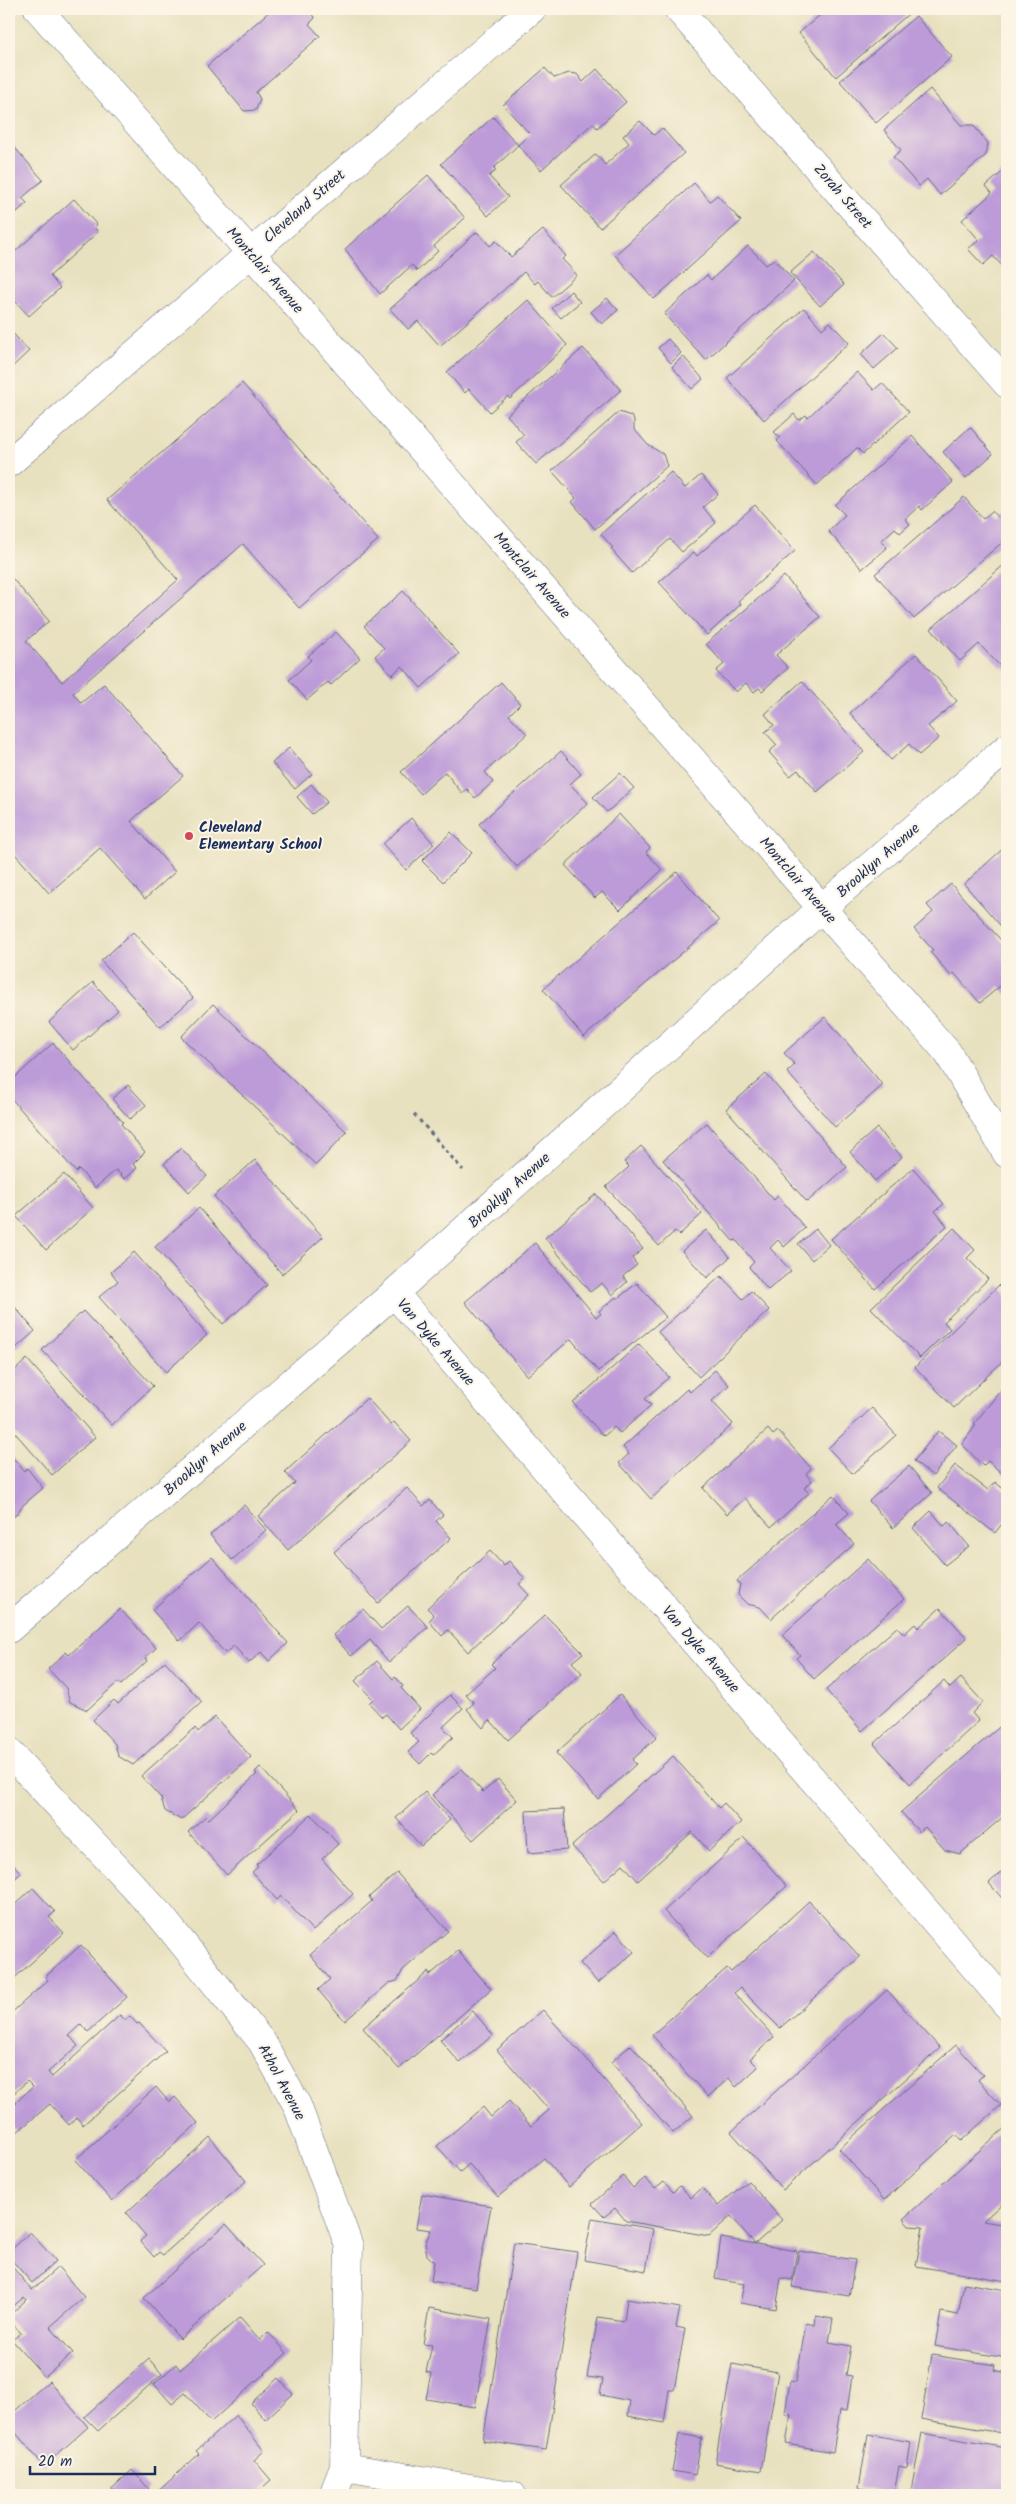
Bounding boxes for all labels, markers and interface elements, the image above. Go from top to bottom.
street label: Zorah Street [807,159,878,235]
street label: Cleveland Street [258,164,351,250]
street label: Montclair Avenue [220,222,309,320]
street label: Montclair Avenue [487,527,576,625]
place label: Cleveland Elementary School [199,816,322,857]
street label: Brooklyn Avenue [832,817,926,904]
marker: Cleveland Elementary School [183,830,195,842]
street label: Montclair Avenue [753,832,842,930]
street label: Brooklyn Avenue [463,1147,557,1234]
street label: Van Dyke Avenue [390,1293,480,1392]
street label: Brooklyn Avenue [159,1415,253,1502]
street label: Van Dyke Avenue [655,1600,745,1699]
street label: Athol Avenue [251,2040,311,2125]
scale bar [30,2444,155,2476]
text: 20 m [38,2450,72,2474]

